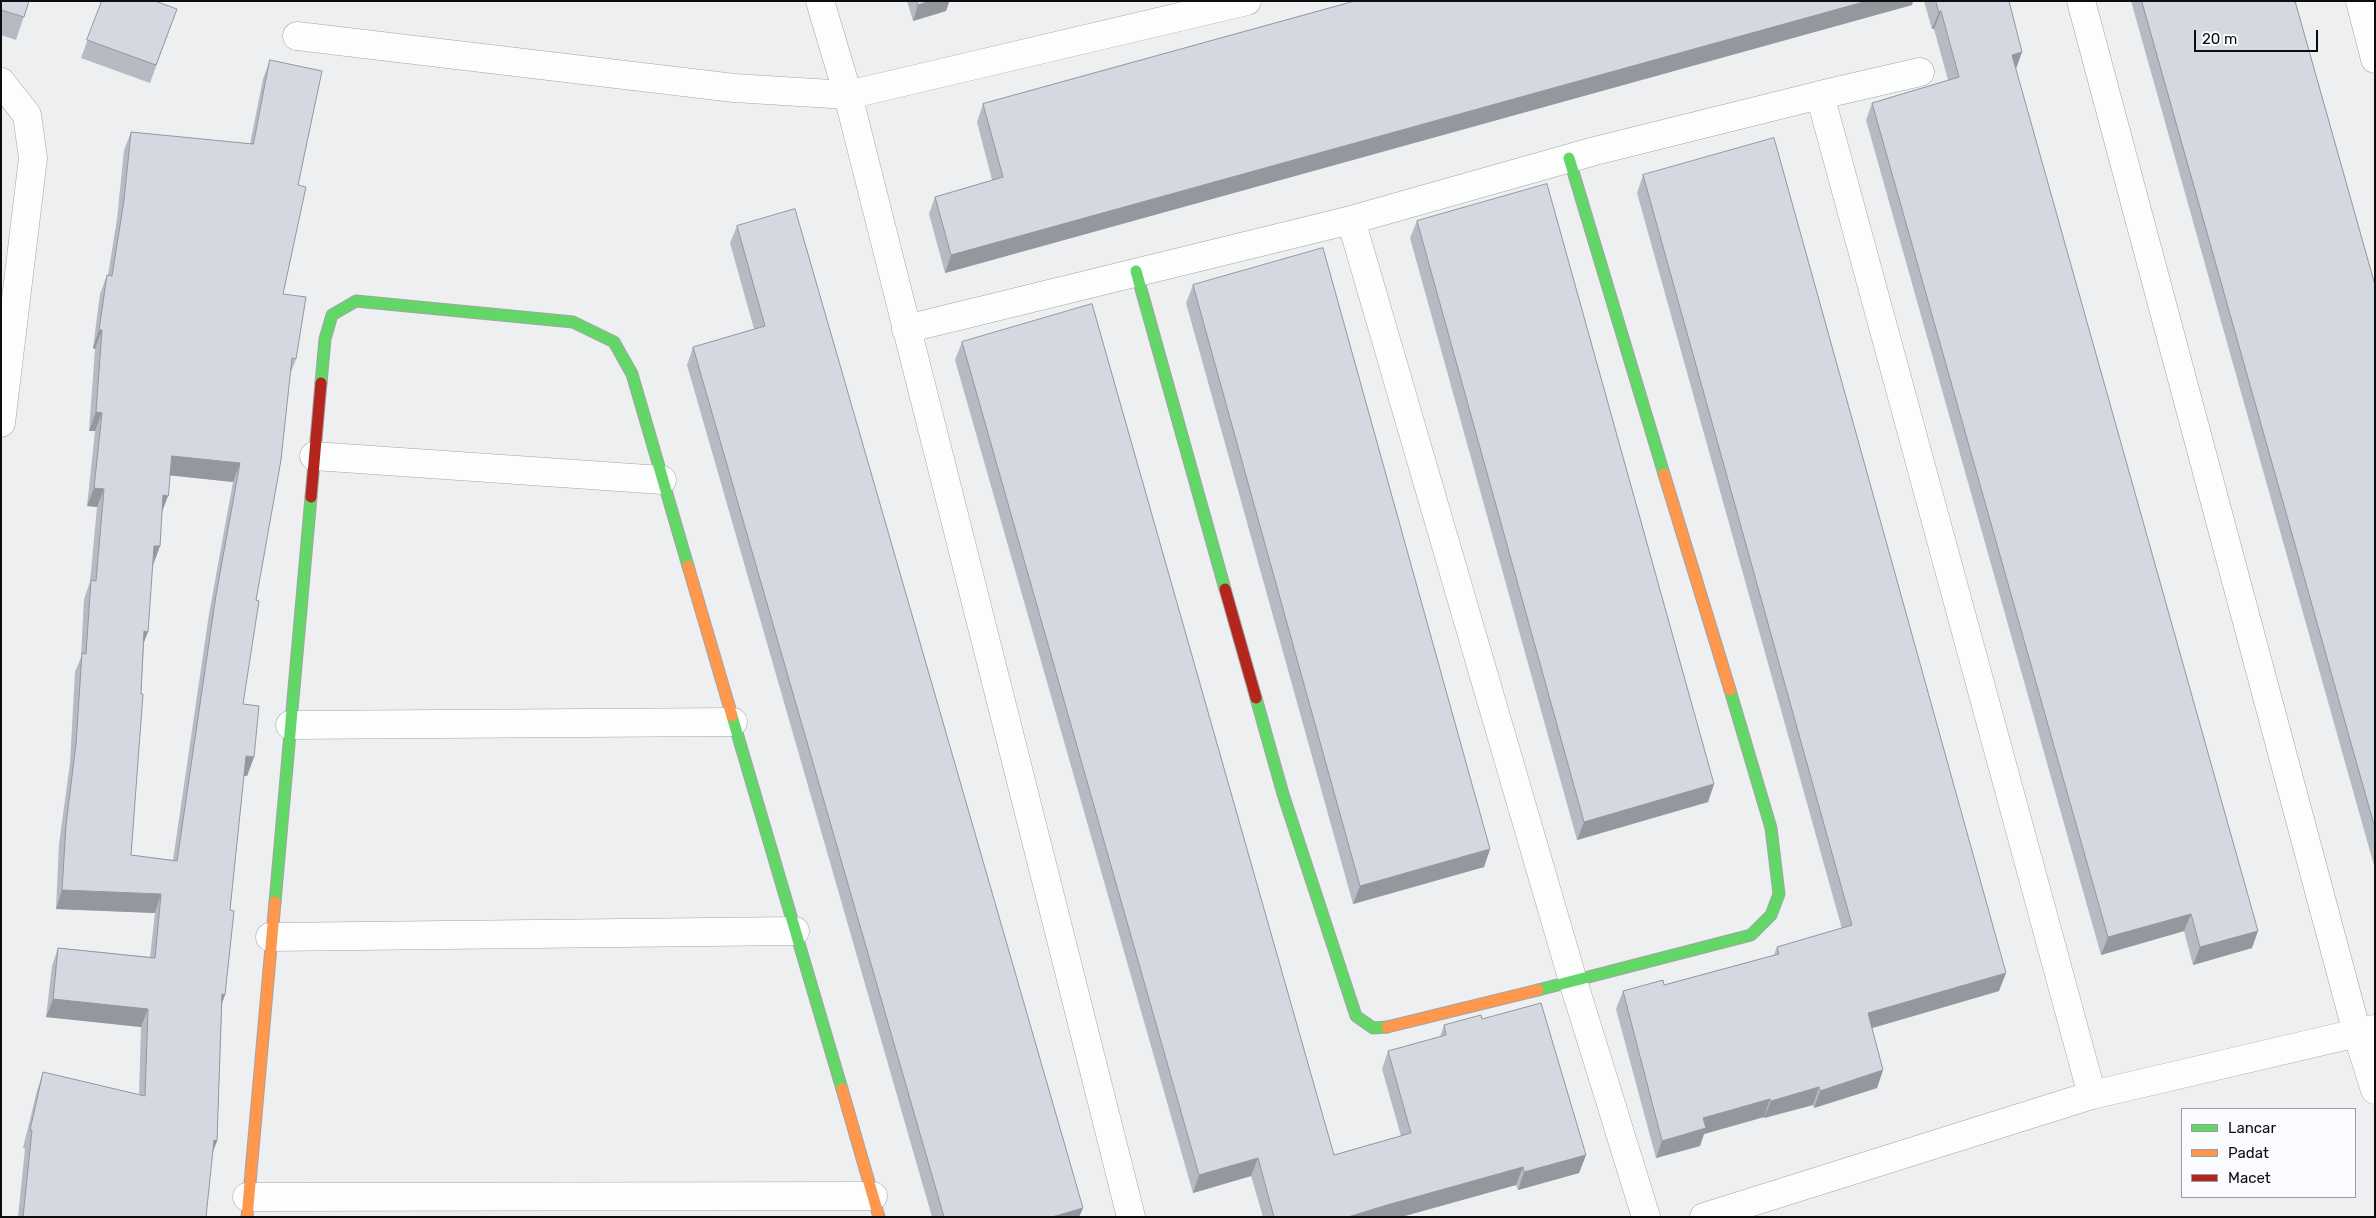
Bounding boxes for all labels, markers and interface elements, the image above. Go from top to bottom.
scale bar [2196,20,2320,52]
text: 20 m [2202,30,2237,48]
legend [2181,1108,2356,1198]
text: Lancar [2228,1119,2276,1137]
text: Padat [2228,1144,2269,1162]
text: Macet [2228,1169,2271,1187]

